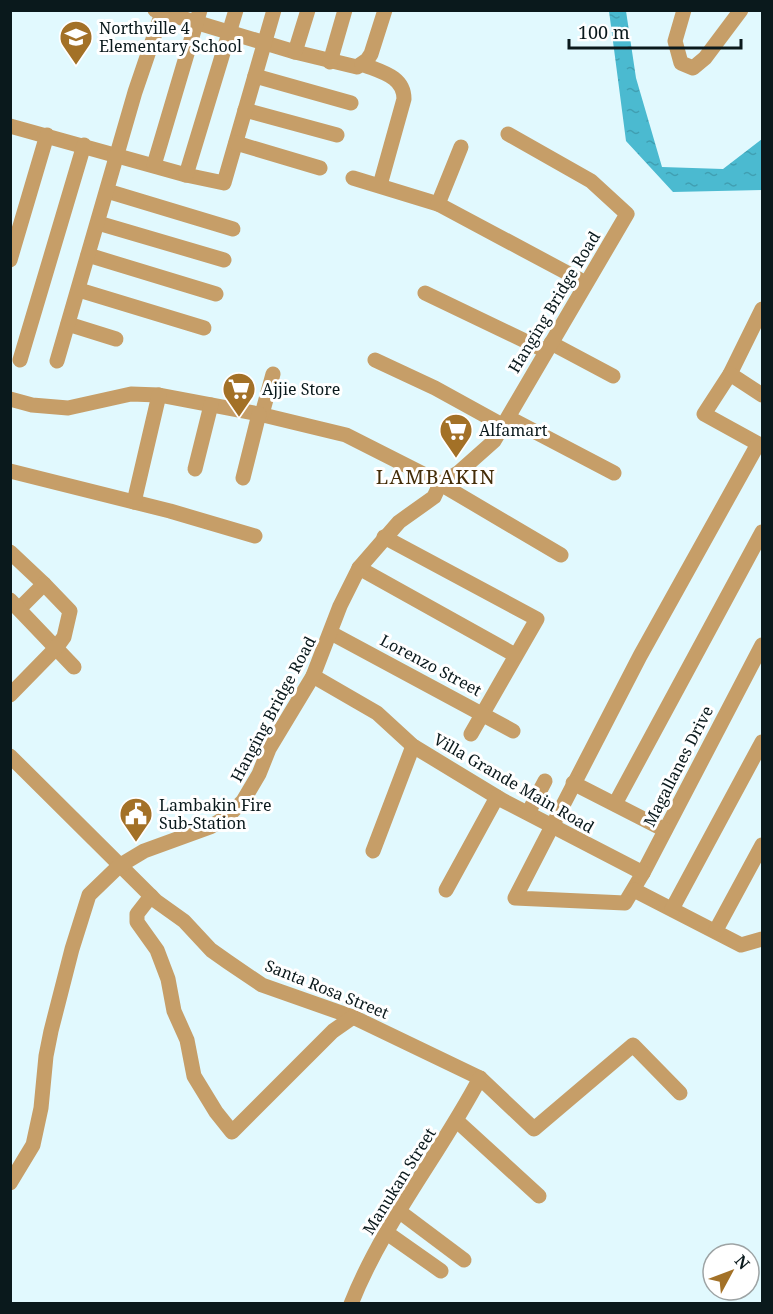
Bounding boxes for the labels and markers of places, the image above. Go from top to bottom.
place label: Northville 4 Elementary School [99,17,242,57]
school or university icon: Northville 4 Elementary School [58,19,94,66]
supermarket icon: Ajjie Store [221,371,257,418]
place label: Ajjie Store [262,378,340,400]
supermarket icon: Alfamart [438,412,474,459]
place label: Alfamart [479,419,548,441]
place label: Lambakin Fire Sub-Station [159,794,272,834]
public building icon: Lambakin Fire Sub-Station [118,796,154,843]

